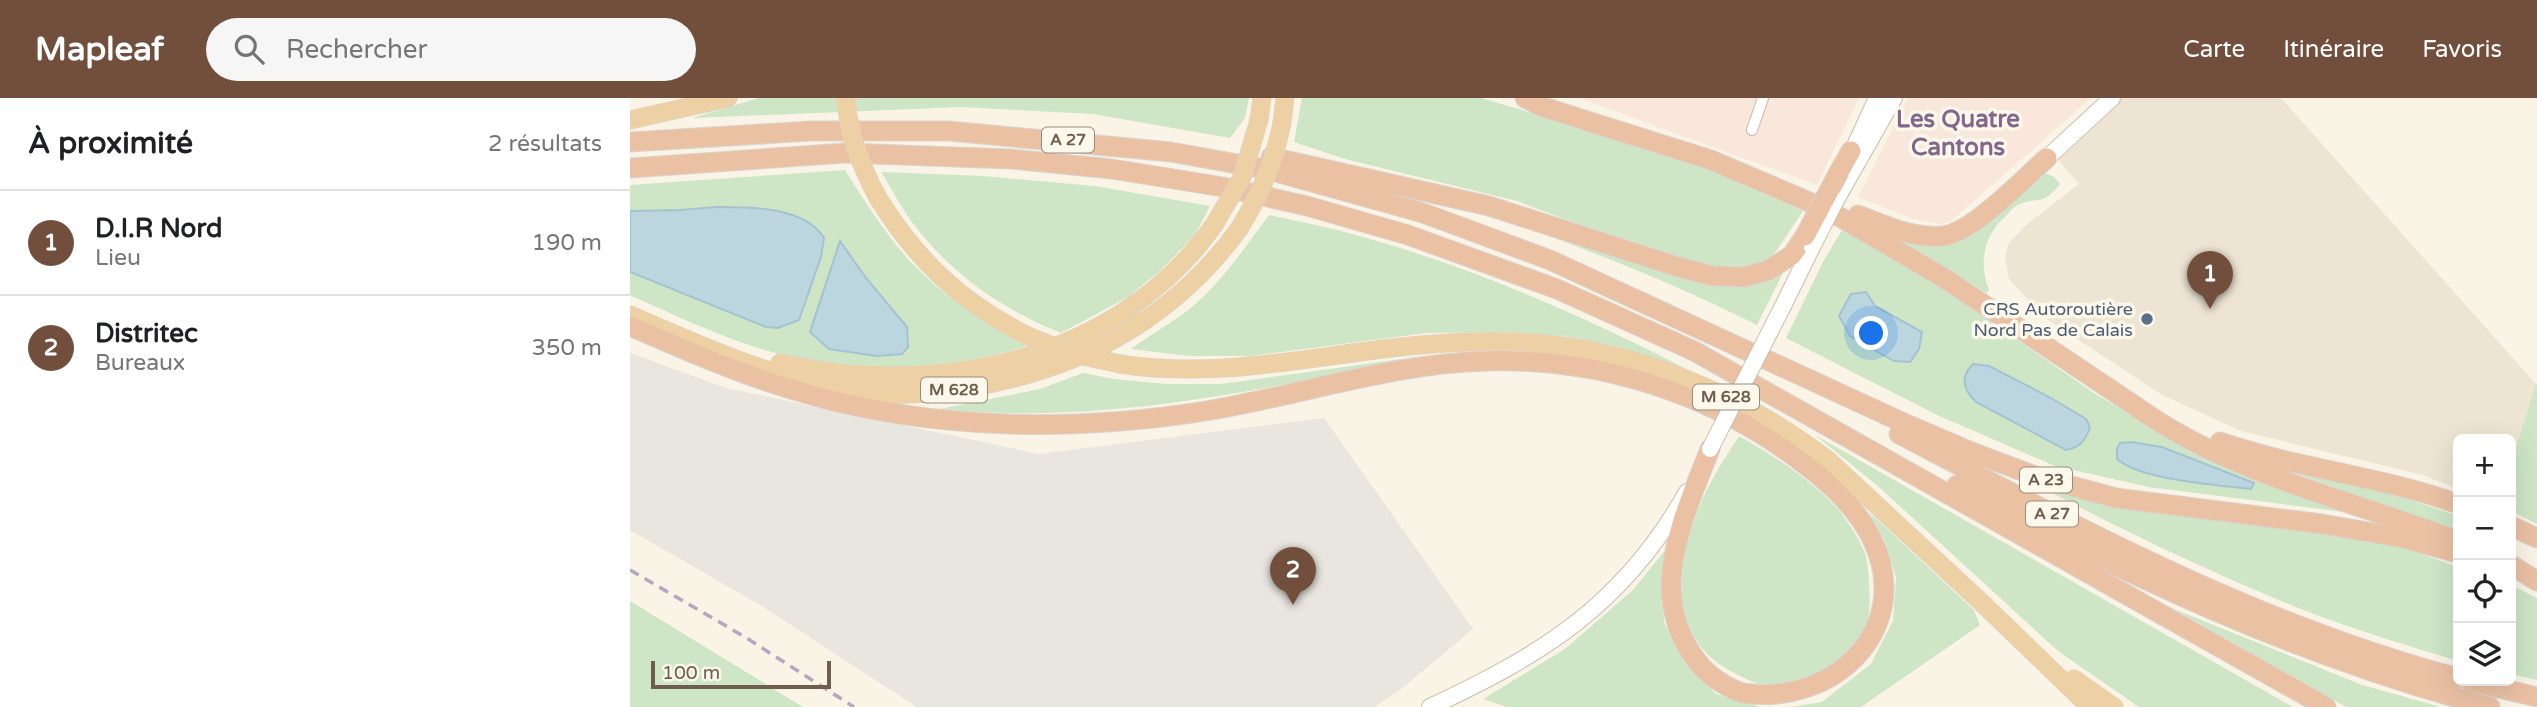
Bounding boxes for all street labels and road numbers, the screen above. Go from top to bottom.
road number: A 27 [1042,128,1094,152]
road number: M 628 [921,378,987,402]
road number: M 628 [1693,384,1759,410]
road number: A 23 [2020,468,2072,492]
road number: A 27 [2026,502,2078,526]

